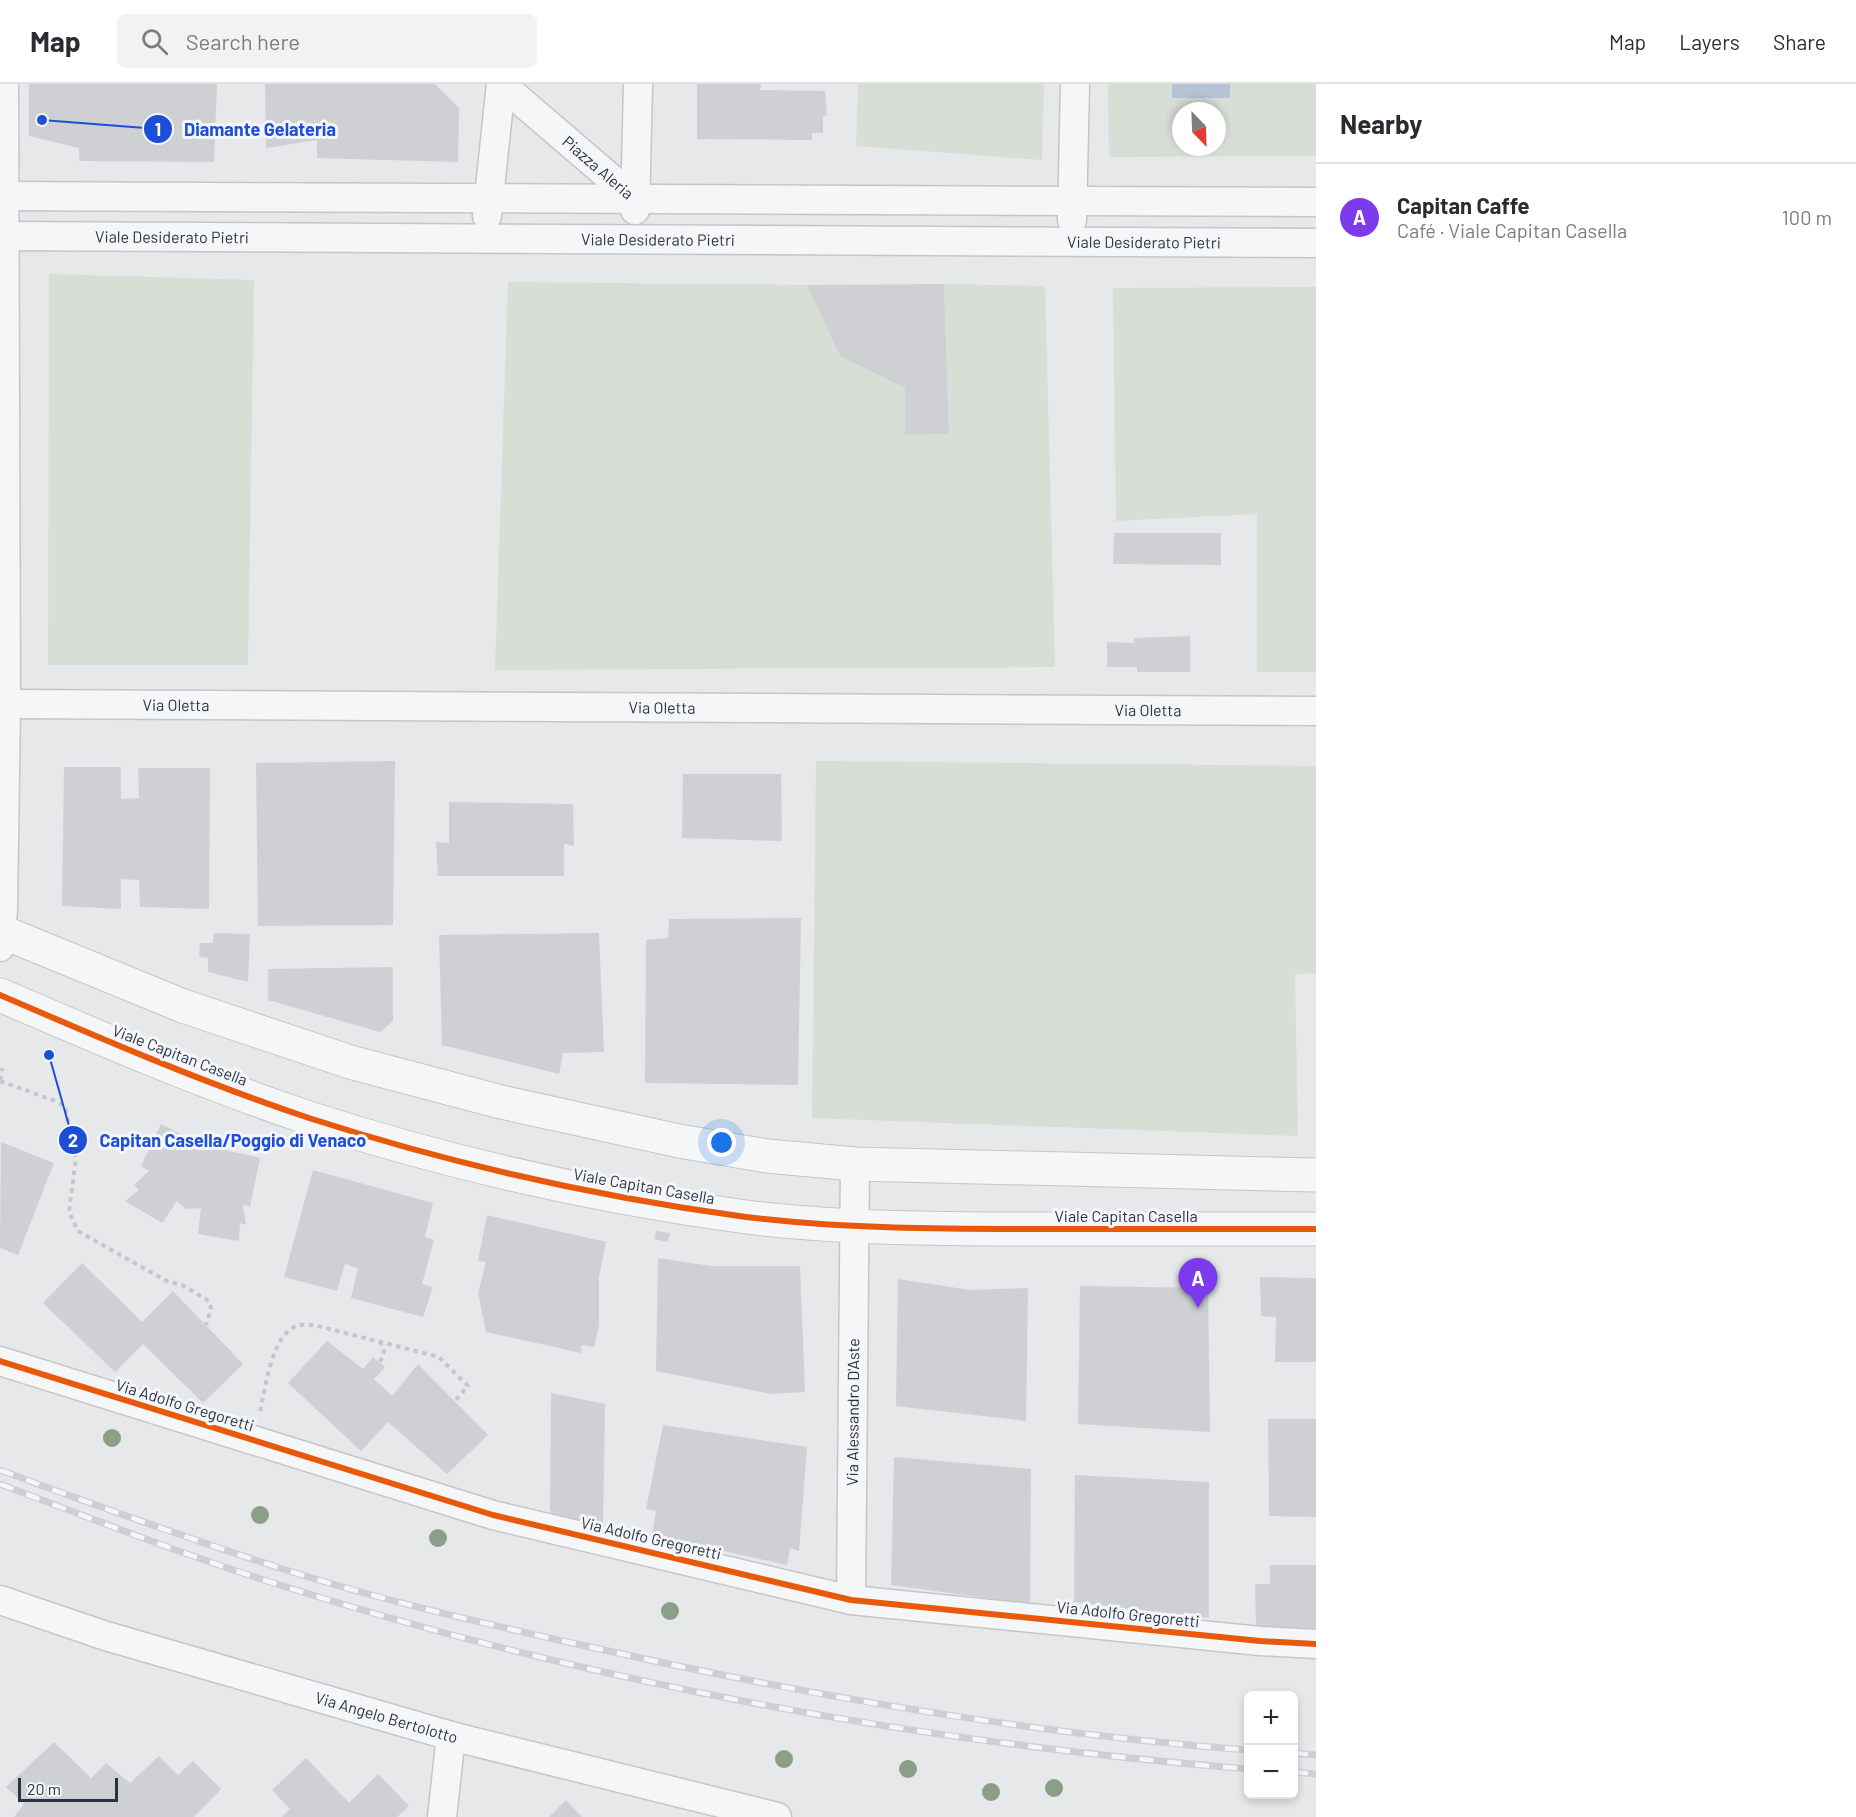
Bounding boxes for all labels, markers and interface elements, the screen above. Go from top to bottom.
search box [117,14,537,68]
text: Map [30,24,81,58]
icon: search [138,25,171,58]
text: Search here [186,28,300,54]
text: Map [1609,29,1646,54]
text: Layers [1679,29,1740,54]
text: Share [1773,29,1826,54]
north arrow [1172,102,1226,156]
text: Nearby [1340,108,1422,139]
callout: Diamante Gelateria [143,111,348,147]
text: 1 [155,118,161,140]
text: Diamante Gelateria [184,118,336,140]
street label: Piazza Aleria [559,131,638,203]
text: Capitan Caffe [1397,192,1530,218]
text: A [1353,205,1366,229]
text: 100 m [1782,205,1832,229]
text: Café · Viale Capitan Casella [1397,218,1627,242]
street label: Viale Desiderato Pietri [95,227,249,246]
street label: Viale Desiderato Pietri [581,229,735,249]
street label: Viale Desiderato Pietri [1067,232,1221,251]
street label: Via Oletta [143,695,209,714]
street label: Via Oletta [629,697,695,717]
street label: Via Oletta [1115,700,1181,719]
street label: Viale Capitan Casella [110,1020,250,1089]
callout: Capitan Casella/Poggio di Venaco [58,1122,378,1158]
your location [707,1128,736,1157]
text: 2 [68,1129,78,1151]
text: Capitan Casella/Poggio di Venaco [100,1129,366,1151]
street label: Viale Capitan Casella [572,1164,716,1207]
street label: Viale Capitan Casella [1054,1206,1198,1225]
pin: A [1178,1258,1218,1308]
street label: Via Alessandro D'Aste [842,1338,862,1486]
street label: Via Adolfo Gregoretti [114,1374,257,1435]
street label: Via Adolfo Gregoretti [579,1512,723,1563]
street label: Via Adolfo Gregoretti [1056,1597,1200,1630]
street label: Via Angelo Bertolotto [313,1687,460,1746]
map controls [1244,1691,1298,1799]
button: + [1244,1691,1298,1745]
button: − [1244,1745,1298,1799]
scale bar [18,1775,118,1802]
text: 20 m [27,1779,61,1798]

